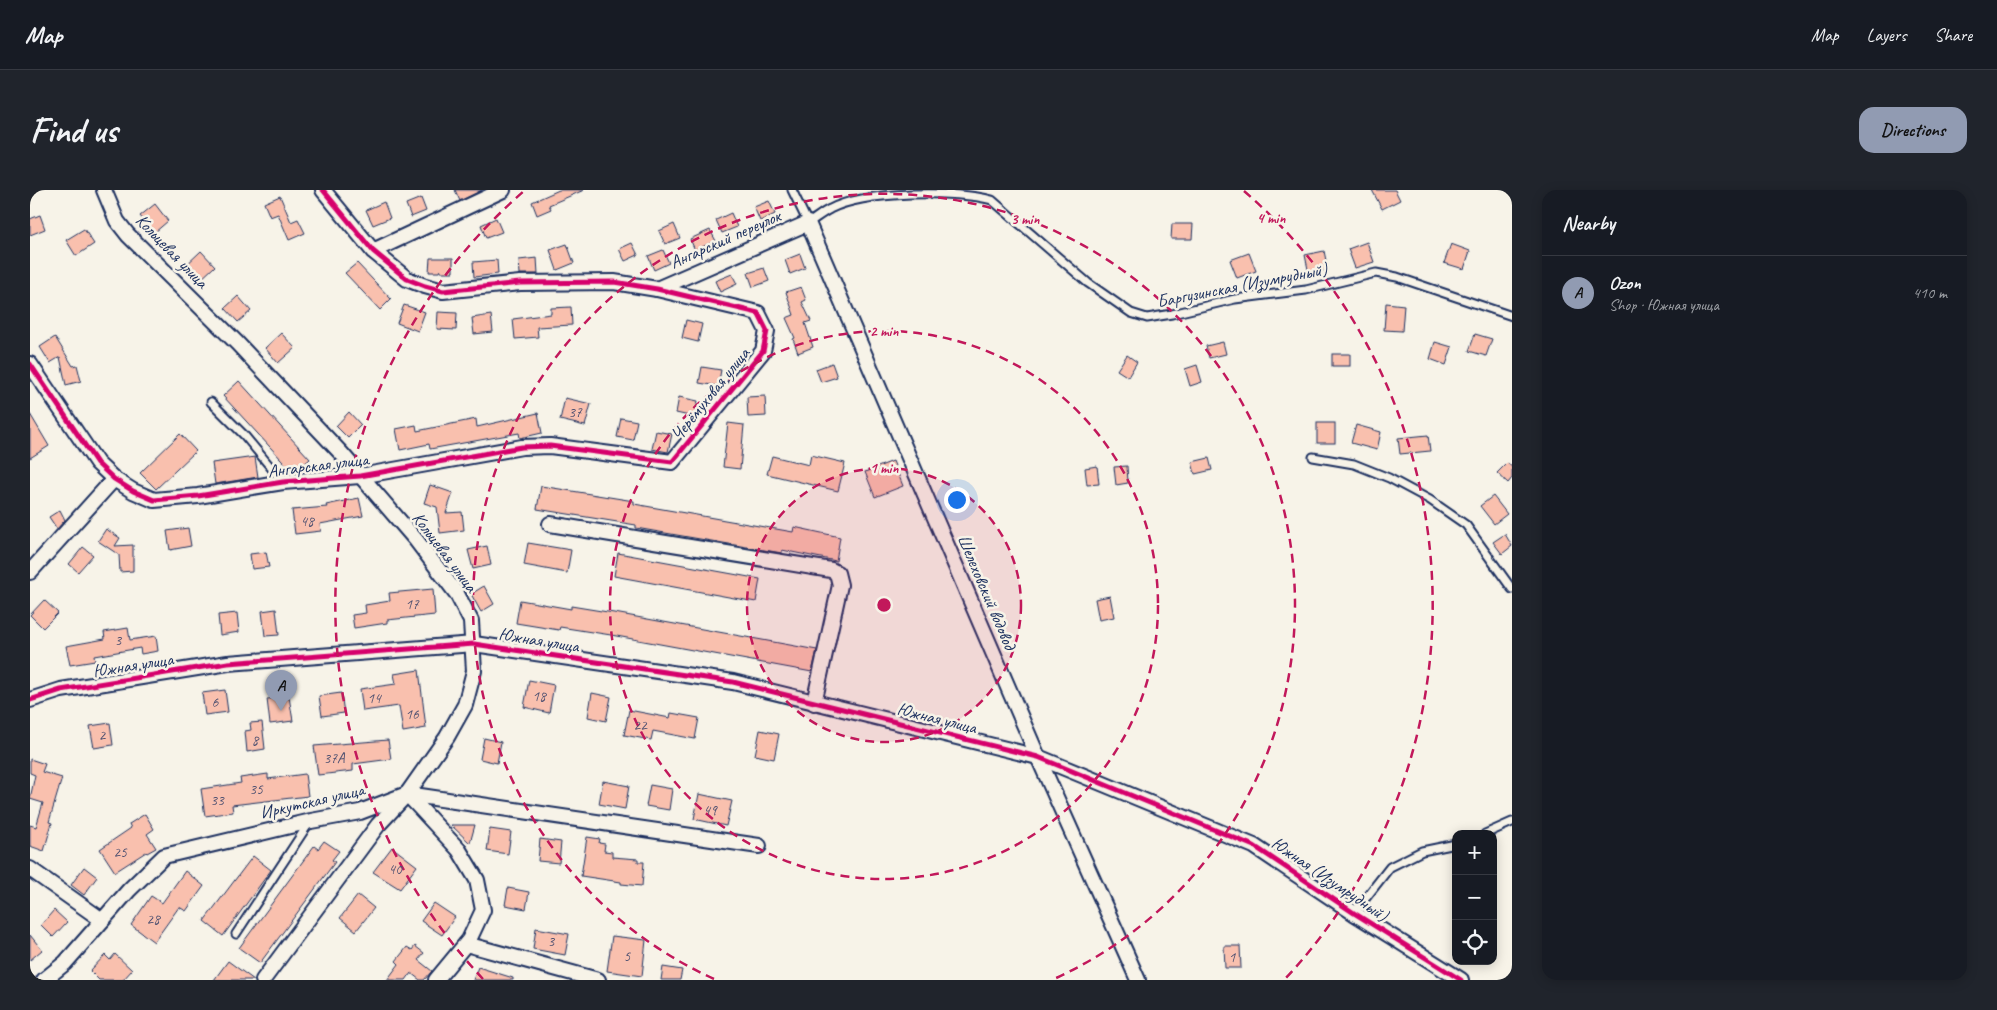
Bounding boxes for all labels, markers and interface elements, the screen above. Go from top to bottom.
text: Map [25,20,62,50]
text: Map [1811,24,1839,46]
text: Layers [1867,24,1906,46]
text: Share [1934,24,1972,46]
button: Directions [1859,107,1967,153]
text: Find us [30,108,117,153]
street label: Ангарский переулок [666,204,786,273]
street label: Кольцевая улица [131,209,214,294]
text: 4 min [1257,209,1286,228]
text: 3 min [1011,210,1040,229]
text: Nearby [1562,210,1615,236]
street label: Баргузинская (Изумрудный) [1155,258,1330,313]
text: Ozon [1609,271,1641,295]
text: A [1574,283,1582,303]
text: 410 m [1913,283,1947,303]
text: Shop · Южная улица [1609,295,1719,315]
text: 2 min [870,322,899,341]
street label: Черёмуховая улица [666,342,755,445]
house number: 37 [568,403,583,422]
street label: Ангарская улица [266,448,371,482]
text: 1 min [870,459,899,478]
your location [944,487,970,513]
street label: Кольцевая улица [408,507,483,597]
house number: 48 [300,512,315,531]
street label: Шелеховский водовод [953,531,1022,654]
house number: 17 [405,595,420,614]
centre of rings [875,596,893,614]
street label: Южная улица [497,623,582,657]
house number: 3 [115,631,123,650]
street label: Южная улица [91,648,176,682]
pin: A [265,670,297,711]
house number: 18 [532,687,547,706]
house number: 14 [367,689,382,708]
house number: 6 [212,693,220,712]
street label: Южная улица [895,698,981,739]
house number: 16 [405,705,420,724]
house number: 22 [633,716,648,735]
house number: 2 [99,726,107,745]
house number: 8 [252,731,260,750]
house number: 37А [323,749,346,768]
street label: Иркутская улица [258,778,368,824]
house number: 35 [249,780,264,799]
house number: 33 [210,791,225,810]
house number: 49 [703,801,718,820]
map controls [1452,830,1497,965]
button: + [1452,830,1497,875]
street label: Южная (Изумрудный) [1267,832,1393,928]
house number: 25 [113,843,128,862]
house number: 40 [388,860,403,879]
button: − [1452,875,1497,920]
house number: 28 [146,910,161,929]
button: locate [1452,920,1497,965]
house number: 3 [548,932,556,951]
house number: 5 [624,947,632,966]
house number: 1 [1229,948,1237,967]

